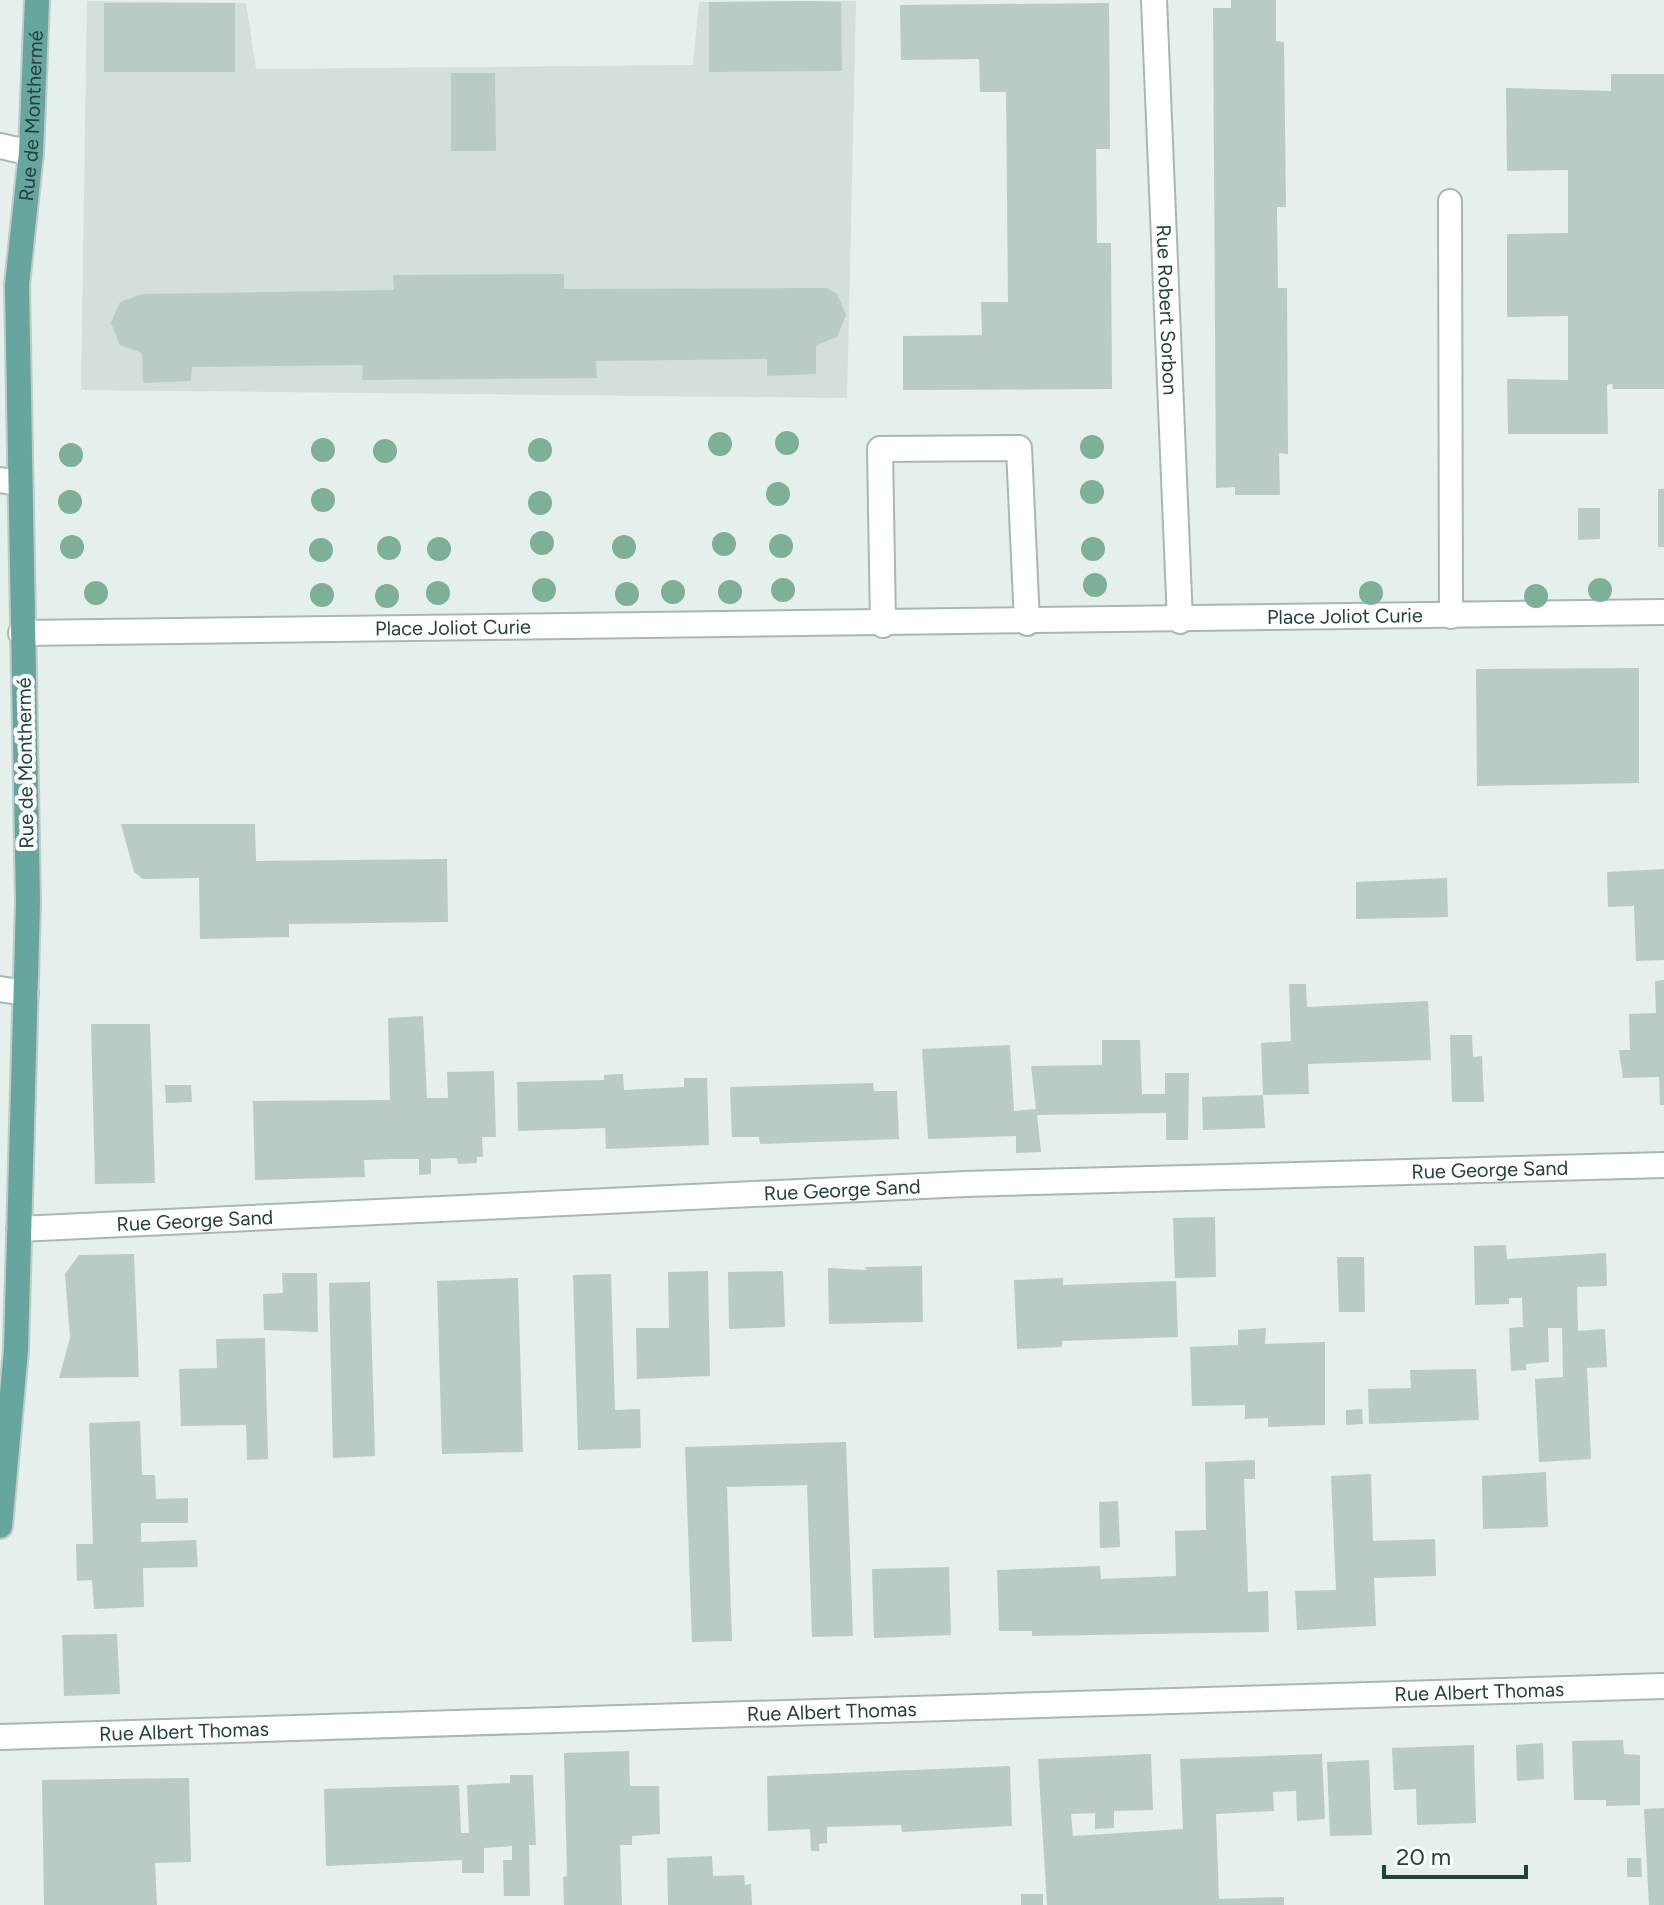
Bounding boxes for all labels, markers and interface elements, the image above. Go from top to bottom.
street label: Rue de Monthermé [14,30,48,202]
street label: Rue Robert Sorbon [1151,224,1183,396]
street label: Place Joliot Curie [1267,603,1423,629]
street label: Place Joliot Curie [375,614,531,640]
street label: Rue de Monthermé [12,677,38,849]
street label: Rue George Sand [1411,1156,1569,1184]
street label: Rue George Sand [763,1174,921,1206]
street label: Rue George Sand [116,1205,274,1236]
street label: Rue Albert Thomas [1394,1677,1565,1706]
street label: Rue Albert Thomas [746,1697,917,1726]
street label: Rue Albert Thomas [99,1717,269,1746]
scale bar [1384,1829,1526,1879]
text: 20 m [1396,1842,1451,1871]

